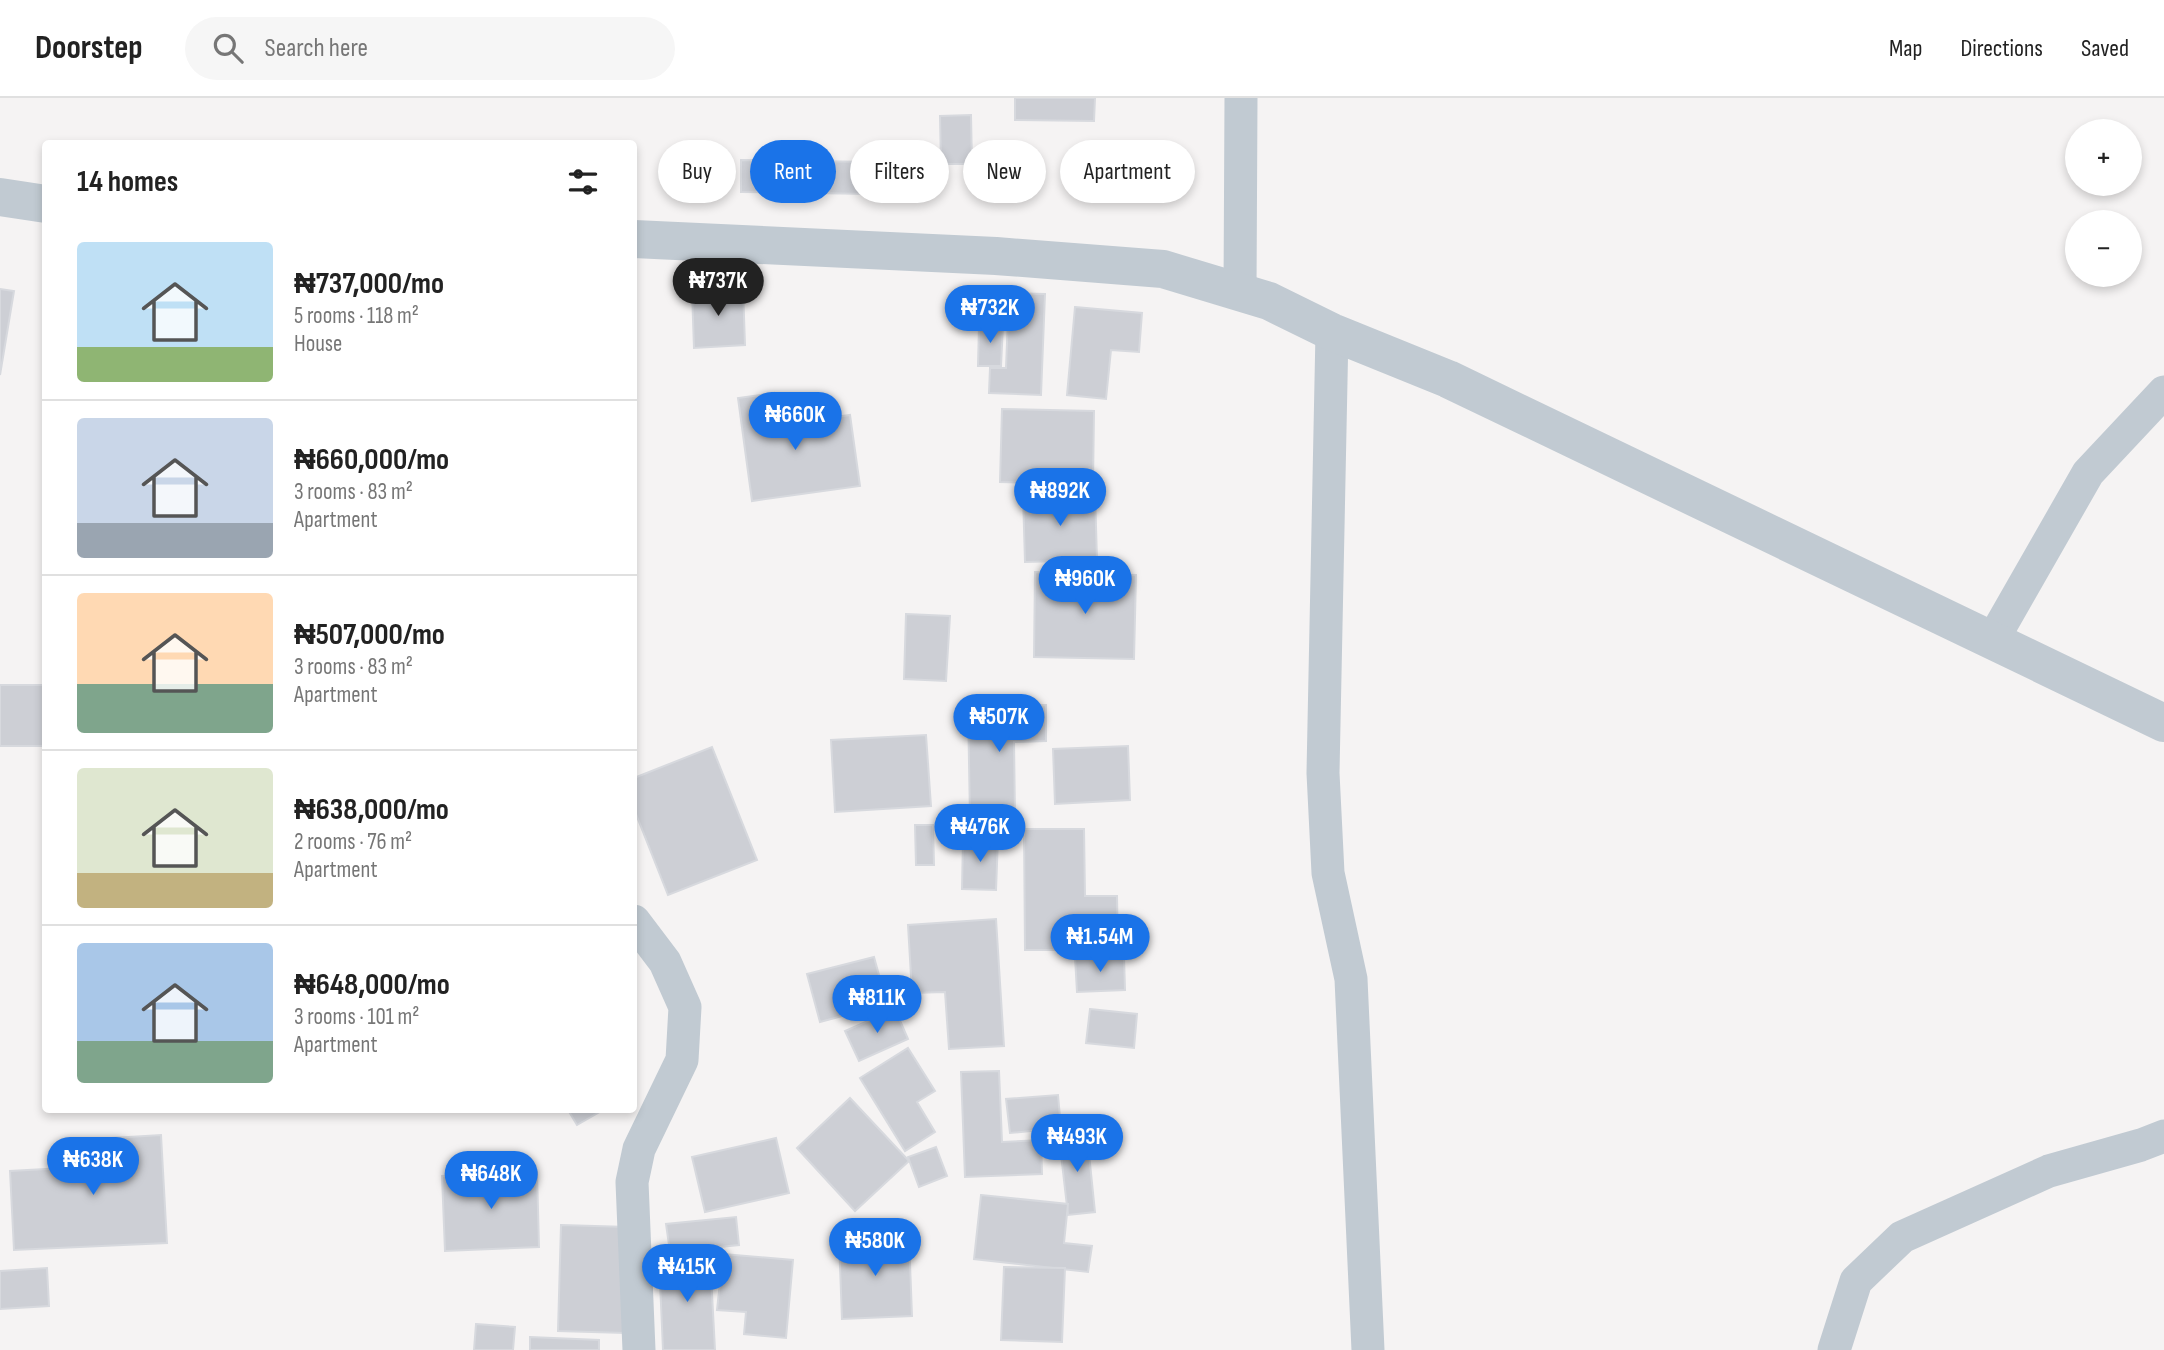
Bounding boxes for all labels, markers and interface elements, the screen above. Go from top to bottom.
search box [185,17,675,80]
text: Doorstep [35,28,143,68]
icon: search [209,29,247,67]
text: Search here [265,33,368,64]
text: Map [1889,34,1922,63]
text: Directions [1960,34,2043,63]
text: Saved [2081,34,2129,63]
map controls [2065,119,2142,287]
button: + [2065,119,2142,196]
chip: Buy [658,140,736,203]
chip: Rent [750,140,836,203]
chip: Filters [850,140,949,203]
chip: New [963,140,1046,203]
chip: Apartment [1060,140,1195,203]
icon: filters [564,163,602,201]
text: 14 homes [77,164,178,200]
button: − [2065,210,2142,287]
pin: ₦737K [669,258,767,318]
text: ₦737,000/mo [294,266,444,302]
text: ₦737K [689,267,747,295]
icon: home [133,270,217,354]
pin: ₦732K [941,286,1039,345]
text: ₦732K [961,294,1019,322]
text: 5 rooms · 118 m² [294,302,419,330]
text: House [294,330,342,358]
pin: ₦660K [746,392,844,452]
text: ₦660K [765,401,825,429]
text: ₦660,000/mo [294,442,449,478]
icon: home [133,446,217,530]
pin: ₦892K [1011,468,1109,528]
text: ₦892K [1030,477,1090,505]
text: 3 rooms · 83 m² [294,478,413,506]
text: Apartment [294,506,378,534]
pin: ₦960K [1036,556,1134,616]
text: ₦960K [1055,565,1115,593]
text: ₦507,000/mo [294,617,445,653]
icon: home [133,621,217,705]
text: 3 rooms · 83 m² [294,653,413,681]
text: Apartment [294,681,378,709]
pin: ₦507K [950,694,1048,754]
text: ₦507K [969,703,1029,731]
text: ₦638,000/mo [294,792,449,828]
icon: home [133,796,217,880]
pin: ₦476K [931,804,1029,864]
text: ₦476K [950,813,1010,841]
text: 2 rooms · 76 m² [294,828,412,856]
text: Apartment [294,856,378,884]
pin: ₦1.54M [1043,914,1157,974]
text: ₦1.54M [1067,923,1133,951]
text: ₦648,000/mo [294,967,450,1003]
icon: home [133,971,217,1055]
pin: ₦811K [828,976,926,1035]
text: ₦811K [848,984,906,1012]
text: 3 rooms · 101 m² [294,1003,419,1031]
text: Apartment [294,1031,378,1059]
pin: ₦493K [1028,1114,1126,1174]
text: ₦493K [1047,1123,1107,1151]
pin: ₦638K [44,1138,142,1197]
text: ₦638K [63,1146,123,1174]
pin: ₦648K [442,1152,540,1211]
text: ₦648K [461,1160,521,1188]
pin: ₦580K [826,1218,924,1278]
text: ₦580K [845,1227,905,1255]
pin: ₦415K [638,1244,736,1304]
text: ₦415K [658,1253,716,1281]

